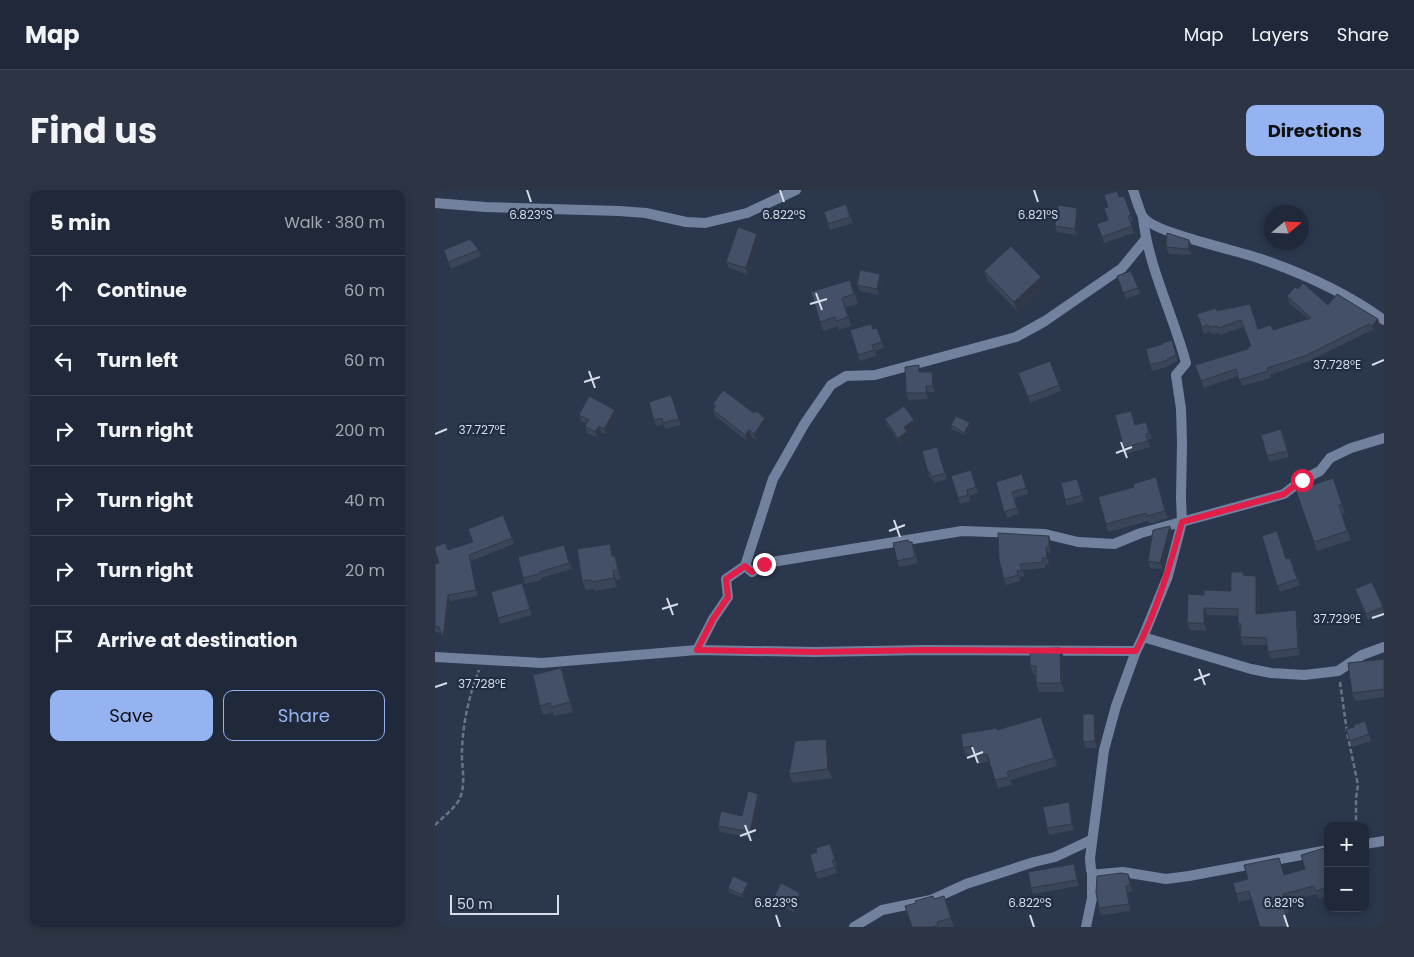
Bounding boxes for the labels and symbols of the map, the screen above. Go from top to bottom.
north arrow [1264,205,1309,250]
text: 6.823°S [509,206,553,223]
text: 6.822°S [762,206,806,223]
text: 6.821°S [1018,206,1058,223]
text: 37.728°E [1313,356,1361,373]
text: 37.727°E [458,421,506,438]
route start [1291,469,1314,492]
route end [753,553,776,576]
text: 37.729°E [1313,610,1361,627]
text: 37.728°E [458,675,506,692]
scale bar [450,892,559,915]
text: 6.823°S [754,894,798,911]
text: 6.822°S [1008,894,1052,911]
text: 6.821°S [1264,894,1304,911]

